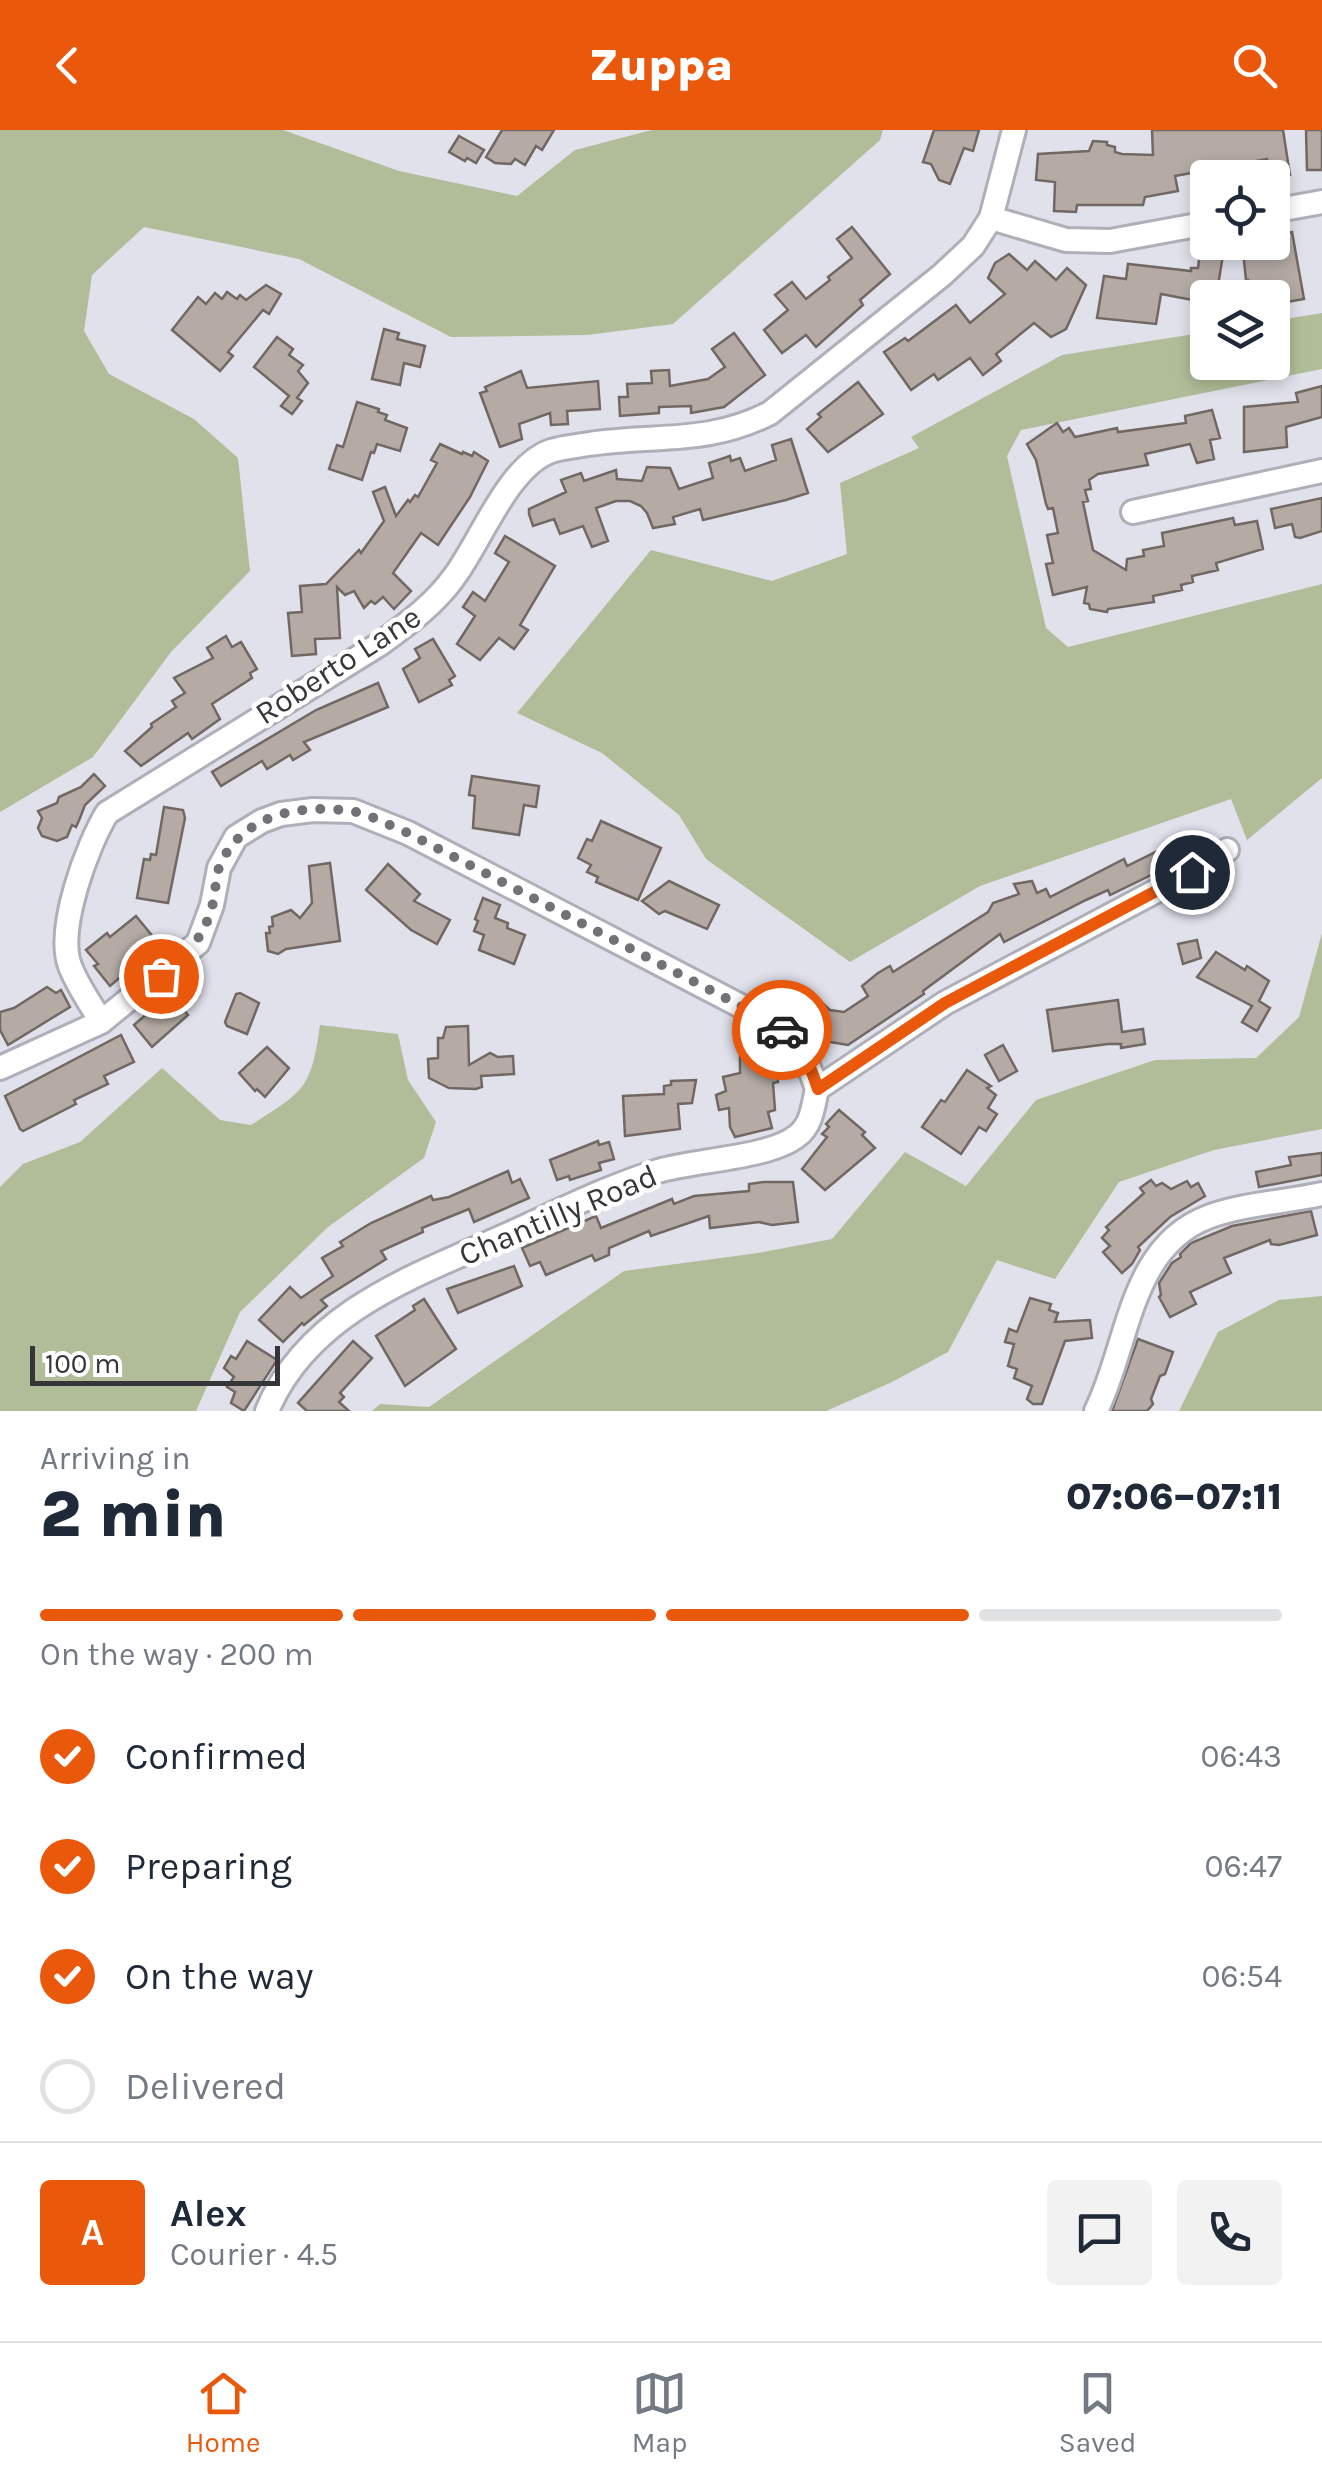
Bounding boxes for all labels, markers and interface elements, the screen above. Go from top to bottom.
icon: back [40,38,95,93]
icon: search [1227,38,1282,93]
text: Zuppa [589,39,733,91]
map controls [1190,160,1290,380]
button: locate [1190,160,1290,260]
button: layers [1190,280,1290,380]
street label: Roberto Lane [248,598,428,732]
pin [1150,830,1235,915]
icon: home [1165,845,1220,900]
pin [119,934,204,1019]
icon: bag [134,949,189,1004]
courier [732,980,832,1080]
icon: car [755,1003,810,1058]
street label: Chantilly Road [453,1157,663,1273]
scale bar [30,1341,280,1386]
text: 100 m [45,1347,120,1380]
text: Arriving in [40,1440,191,1477]
text: 07:06–07:11 [1066,1474,1282,1519]
text: 2 min [40,1476,226,1552]
text: On the way · 200 m [40,1636,314,1673]
icon: check [40,1729,95,1784]
text: Confirmed [125,1734,308,1779]
text: 06:43 [1201,1738,1282,1775]
icon: check [40,1839,95,1894]
text: Preparing [125,1844,292,1889]
text: 06:47 [1204,1848,1282,1885]
icon: check [40,1949,95,2004]
text: On the way [125,1954,313,1999]
text: 06:54 [1201,1958,1282,1995]
text: Delivered [125,2064,286,2109]
button: chat [1047,2180,1152,2285]
button: phone [1177,2180,1282,2285]
text: Alex [170,2191,247,2236]
text: A [81,2210,104,2255]
text: Courier · 4.5 [170,2236,338,2273]
tab: Home [186,2366,260,2459]
tab: Map [632,2366,687,2459]
tab: Saved [1059,2366,1136,2459]

